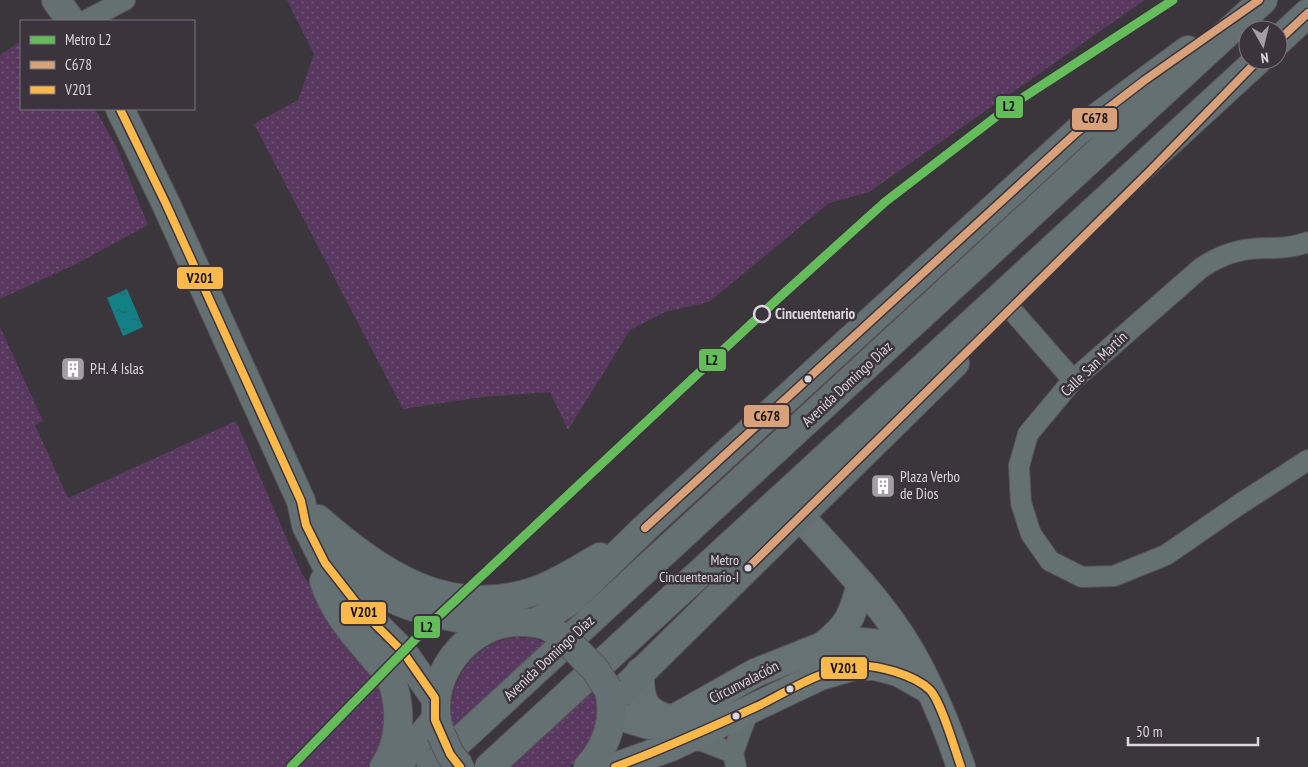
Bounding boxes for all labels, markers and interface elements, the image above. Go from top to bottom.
legend [20,20,195,110]
north arrow [1238,20,1288,70]
text: Metro L2 [65,30,112,49]
text: N [1260,48,1270,67]
text: C678 [65,55,92,74]
text: V201 [64,80,92,99]
line badge: L2 [995,95,1024,119]
text: L2 [1003,97,1015,115]
line badge: C678 [1071,107,1118,131]
text: C678 [1082,109,1108,127]
line badge: V201 [176,266,224,290]
text: V201 [185,269,214,287]
place label: Cincuentenario [775,304,856,323]
marker: Cincuentenario [753,305,771,323]
street label: Calle San Martín [1056,327,1131,400]
street label: Avenida Domingo Díaz [797,337,896,430]
line badge: L2 [698,348,727,372]
text: L2 [706,351,718,369]
building icon: P.H. 4 Islas [60,356,86,382]
place label: P.H. 4 Islas [90,359,144,378]
unlabelled marker [803,374,813,384]
line badge: C678 [743,404,790,428]
text: C678 [754,407,780,425]
place label: Plaza Verbo de Dios [900,467,960,503]
building icon: Plaza Verbo de Dios [870,473,896,499]
place label: Metro Cincuentenario-I [659,551,739,586]
marker: Metro Cincuentenario-I [743,563,753,573]
line badge: V201 [340,601,387,625]
text: V201 [349,603,378,621]
street label: Avenida Domingo Díaz [499,611,598,704]
line badge: L2 [413,615,441,639]
text: L2 [421,618,433,636]
street label: Circunvalación [706,656,782,707]
line badge: V201 [820,656,868,680]
text: V201 [829,659,858,677]
unlabelled marker [785,684,795,694]
unlabelled marker [731,711,741,721]
scale bar [1128,714,1258,746]
text: 50 m [1136,722,1162,741]

